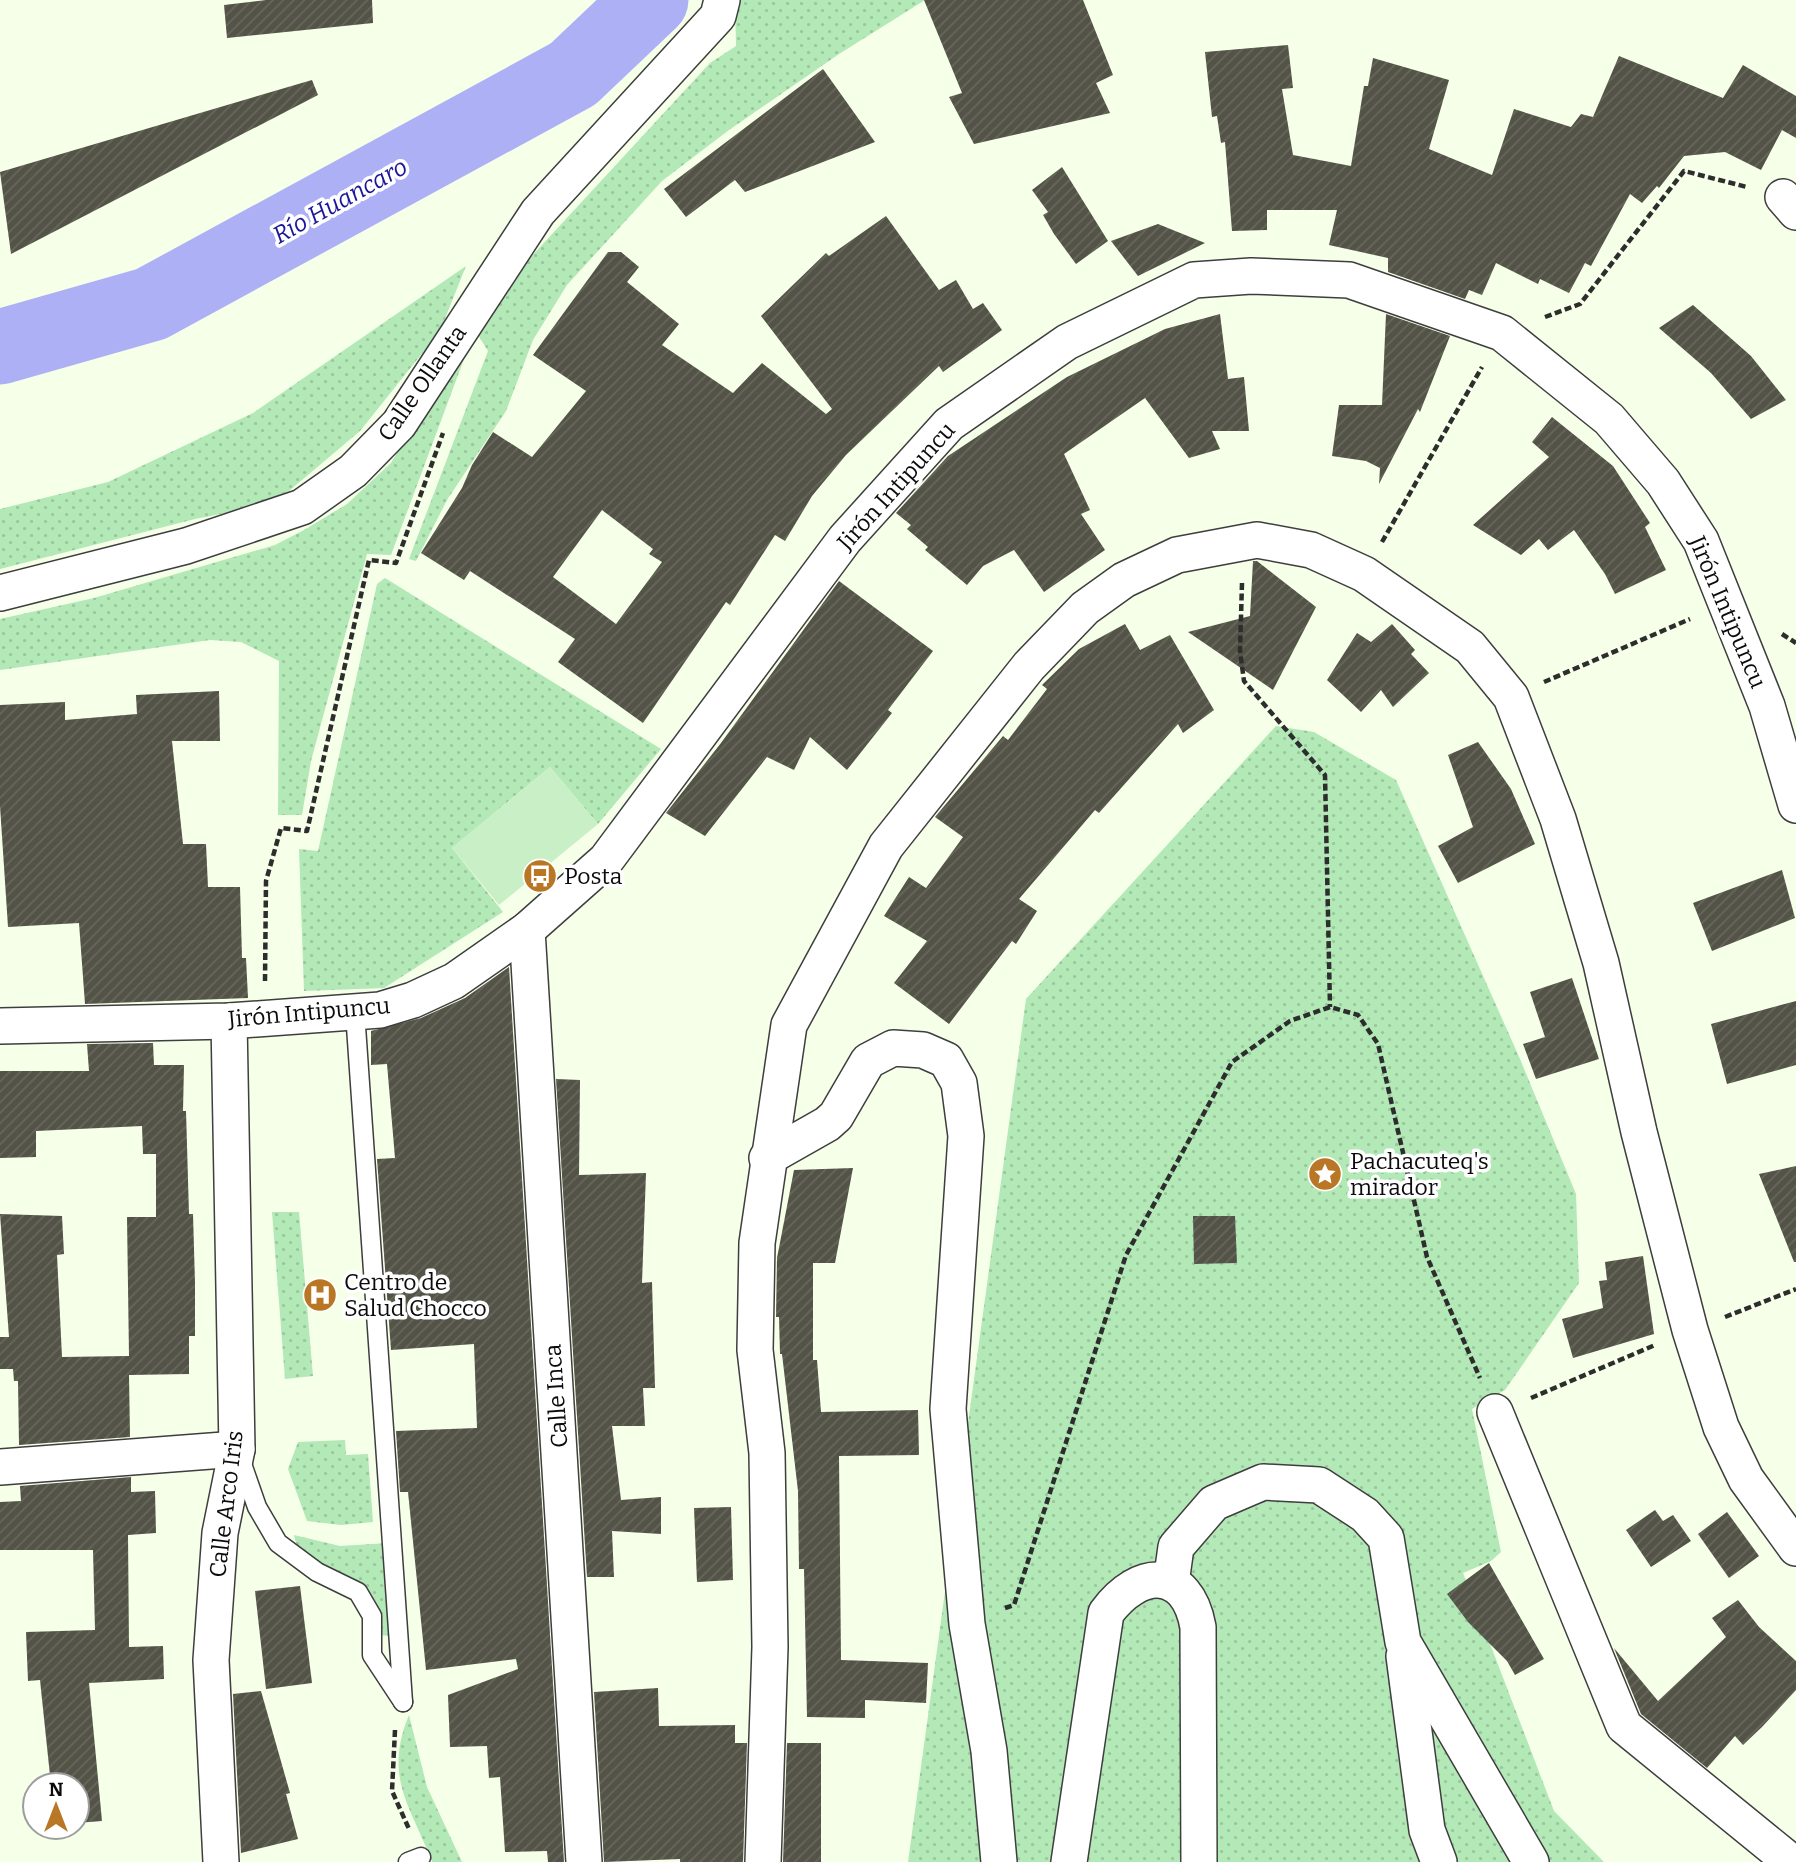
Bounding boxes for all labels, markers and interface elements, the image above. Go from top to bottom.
water label: Río Huancaro [268,153,412,249]
street label: Calle Ollanta [372,319,472,446]
street label: Jirón Intipuncu [831,416,961,557]
street label: Jirón Intipuncu [1683,531,1773,692]
bus stop icon: Posta [521,857,559,895]
place label: Posta [564,862,623,890]
street label: Jirón Intipuncu [226,991,391,1033]
place label: Pachacuteq's mirador [1350,1147,1489,1201]
place icon: Pachacuteq's mirador [1306,1155,1344,1193]
place label: Centro de Salud Chocco [344,1268,487,1322]
hospital icon: Centro de Salud Chocco [301,1276,339,1314]
street label: Calle Inca [538,1343,574,1449]
street label: Calle Arco Iris [203,1429,249,1579]
north arrow [21,1771,91,1841]
text: N [49,1778,64,1801]

